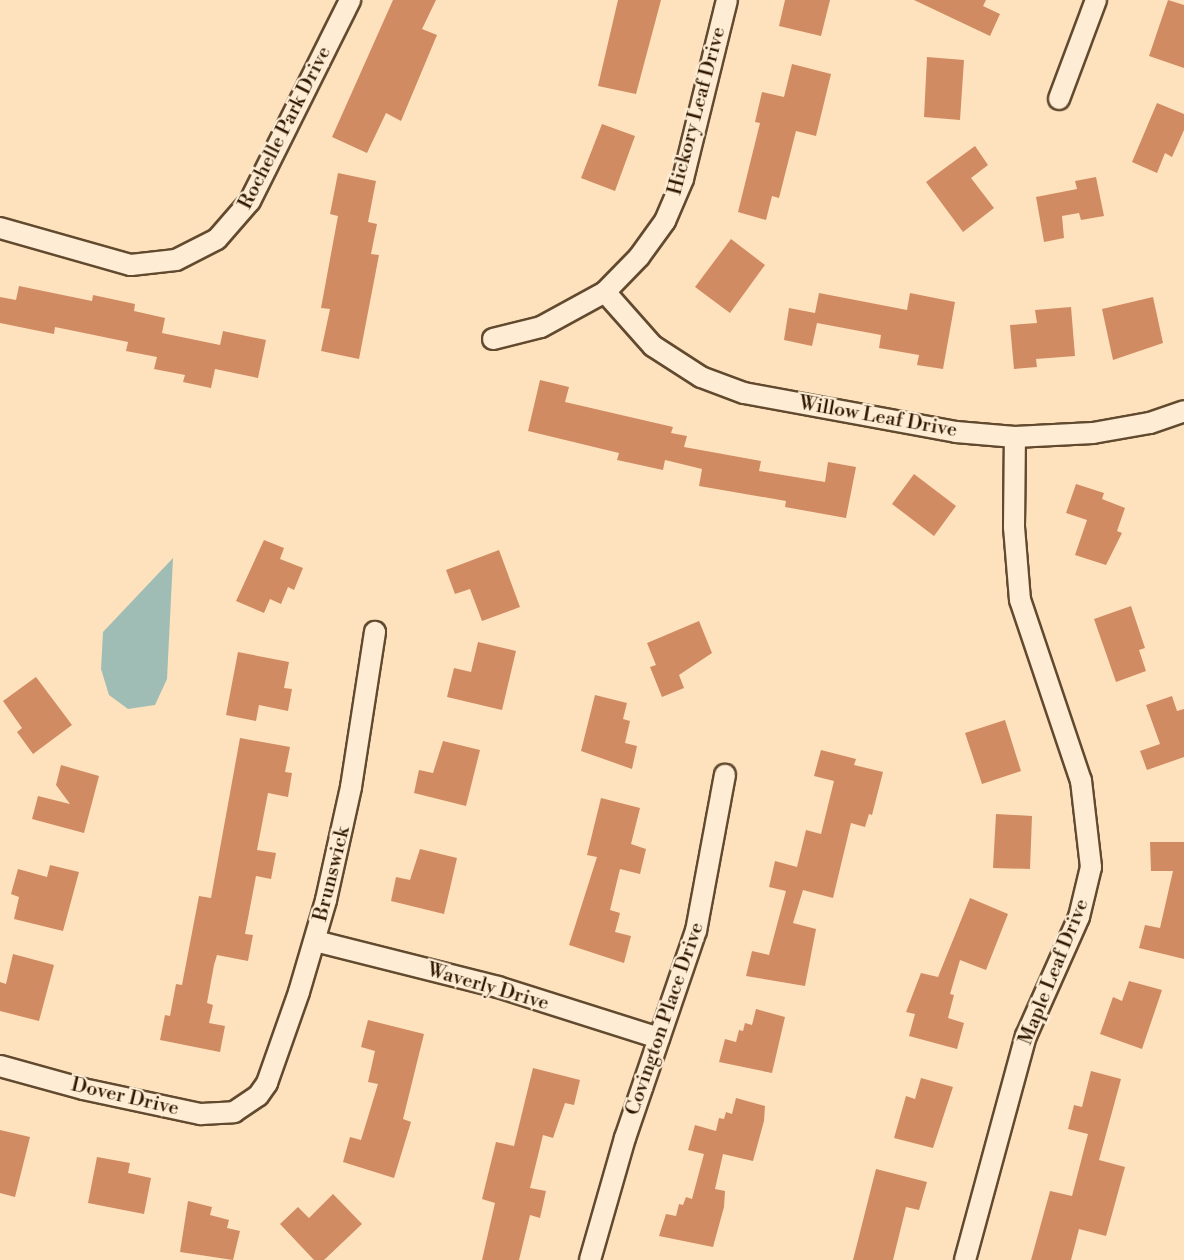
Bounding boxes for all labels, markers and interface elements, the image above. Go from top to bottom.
street label: Hickory Leaf Drive [663,24,731,198]
street label: Rochelle Park Drive [234,43,336,213]
street label: Willow Leaf Drive [797,391,959,443]
street label: Brunswick [309,824,355,924]
street label: Maple Leaf Drive [1014,896,1094,1048]
street label: Covington Place Drive [621,919,709,1119]
street label: Waverly Drive [424,958,552,1016]
street label: Dover Drive [69,1073,181,1121]

